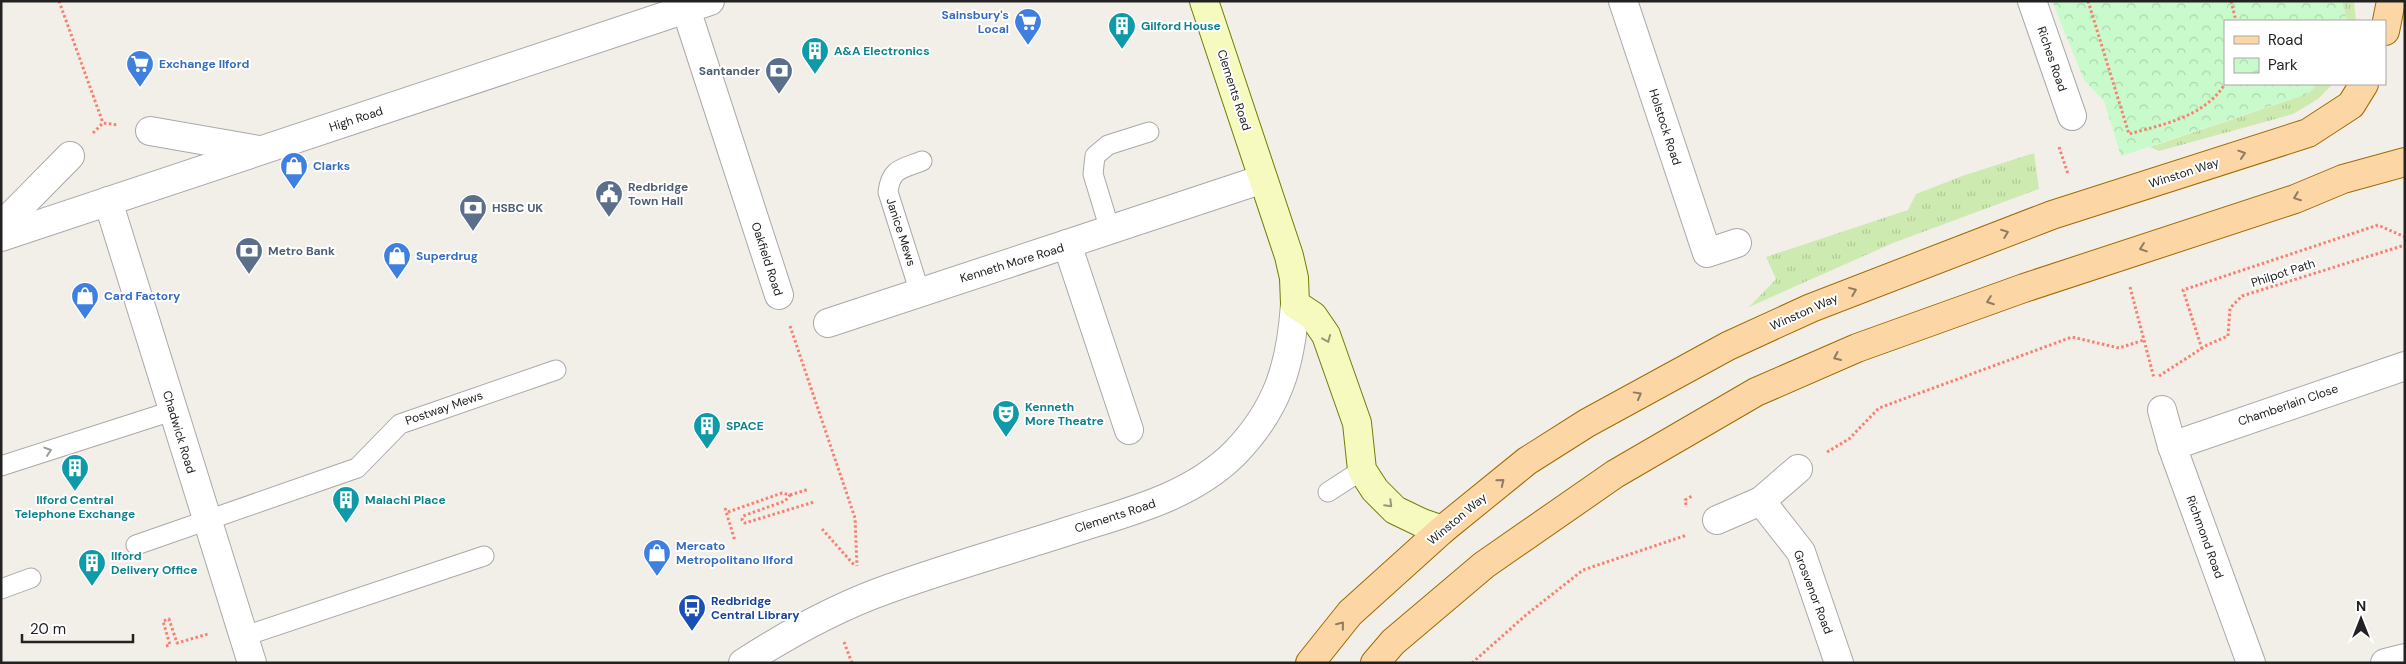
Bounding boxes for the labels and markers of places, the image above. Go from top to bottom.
place label: Sainsbury's Local [941,7,1009,37]
supermarket icon: Sainsbury's Local [1013,7,1043,46]
building icon: Gilford House [1107,11,1137,50]
place label: Gilford House [1141,18,1221,34]
building icon: A&A Electronics [800,36,830,75]
place label: A&A Electronics [834,43,930,59]
supermarket icon: Exchange Ilford [125,49,155,88]
place label: Exchange Ilford [159,56,249,72]
bank icon: Santander [764,56,794,95]
place label: Santander [699,63,760,79]
shop icon: Clarks [279,151,309,190]
place label: Clarks [313,158,350,174]
public building icon: Redbridge Town Hall [594,179,624,218]
place label: Redbridge Town Hall [628,179,688,209]
bank icon: HSBC UK [458,193,488,232]
place label: HSBC UK [492,200,543,216]
bank icon: Metro Bank [234,236,264,275]
shop icon: Superdrug [382,241,412,280]
place label: Metro Bank [268,243,335,259]
place label: Superdrug [416,248,478,264]
shop icon: Card Factory [70,281,100,320]
place label: Card Factory [104,288,181,304]
theatre icon: Kenneth More Theatre [991,399,1021,438]
place label: Kenneth More Theatre [1025,399,1104,429]
building icon: SPACE [692,411,722,450]
place label: SPACE [726,418,764,434]
building icon: Ilford Central Telephone Exchange [60,453,90,492]
building icon: Malachi Place [331,485,361,524]
place label: Ilford Central Telephone Exchange [15,492,135,522]
place label: Malachi Place [365,492,446,508]
shop icon: Mercato Metropolitano Ilford [642,538,672,577]
place label: Mercato Metropolitano Ilford [676,538,793,568]
building icon: Ilford Delivery Office [77,548,107,587]
place label: Ilford Delivery Office [111,548,198,578]
bus stop icon: Redbridge Central Library [677,593,707,632]
place label: Redbridge Central Library [711,593,800,623]

